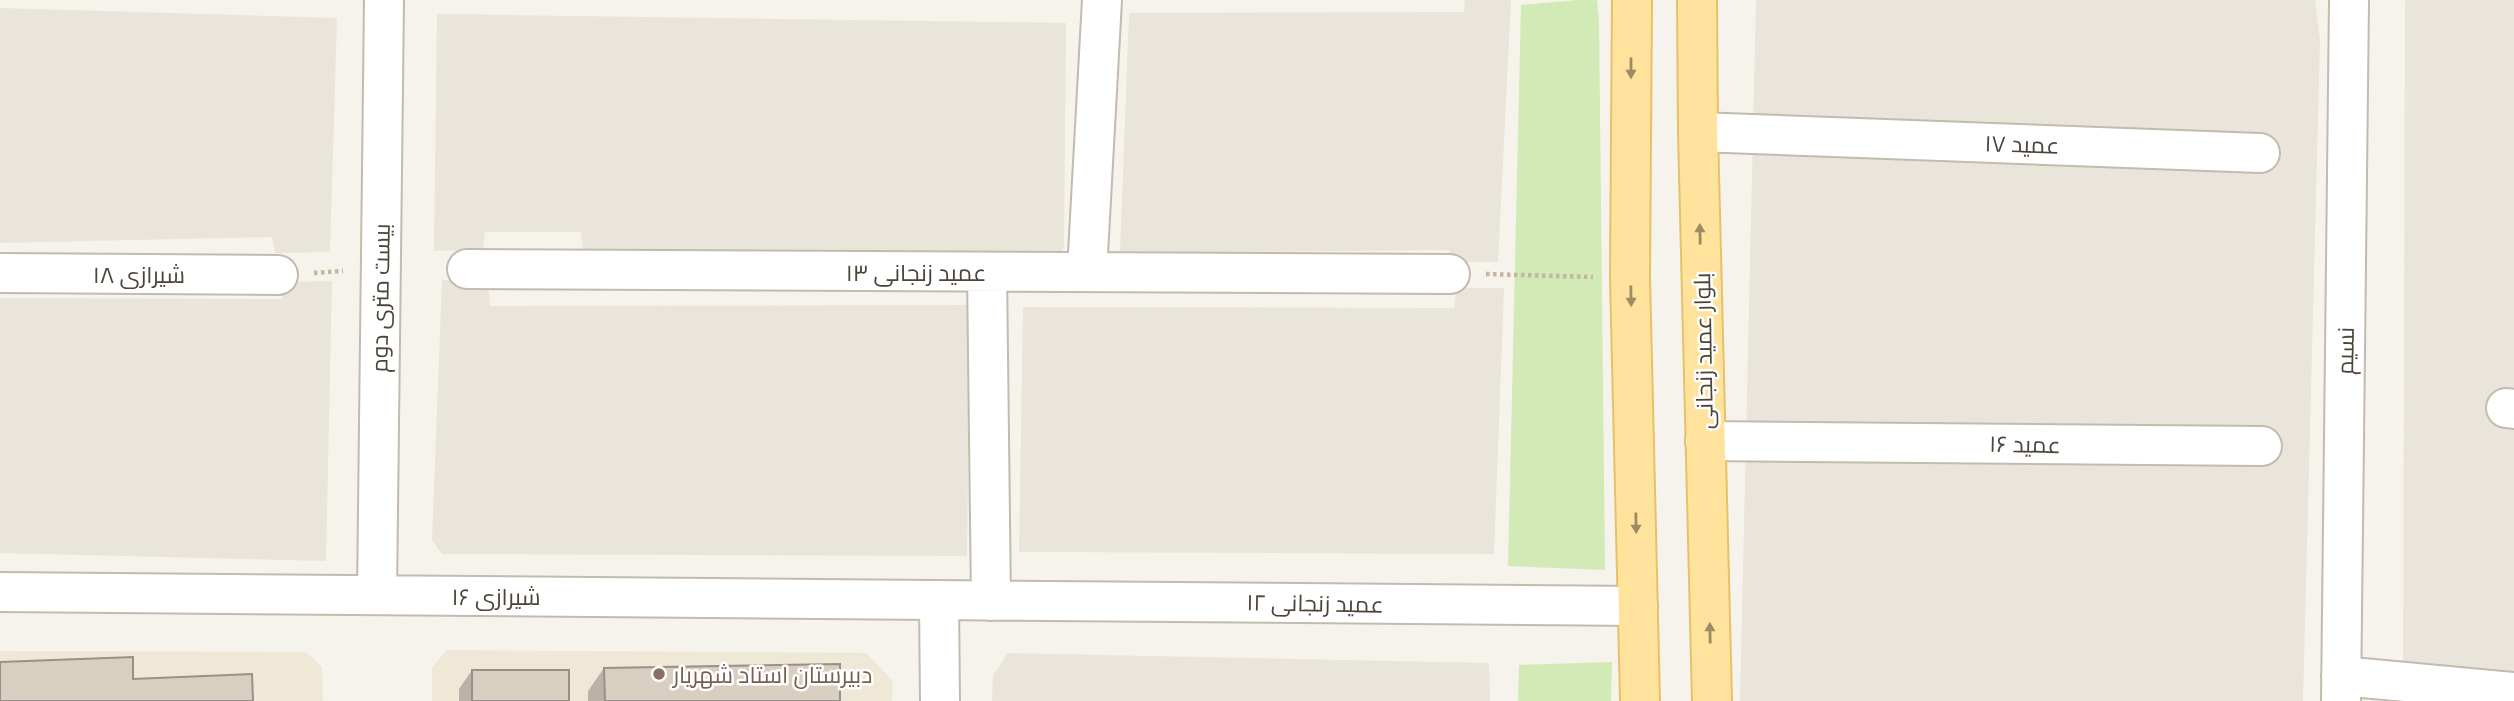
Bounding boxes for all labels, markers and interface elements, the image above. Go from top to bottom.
one-way arrow [1625,57,1637,79]
street label: عمید ۱۷ [1984,130,2060,159]
street label: بیست متری دوم [366,223,398,373]
one-way arrow [1694,223,1706,245]
street label: عمید زنجانی ۱۳ [846,260,986,287]
street label: شیرازی ۱۸ [93,262,185,289]
street label: بلوار عمید زنجانی [1689,272,1719,430]
one-way arrow [1625,285,1636,307]
street label: نسیم [2332,327,2362,375]
street label: عمید ۱۶ [1989,431,2061,458]
one-way arrow [1630,512,1642,534]
street label: شیرازی ۱۶ [452,584,540,611]
street label: عمید زنجانی ۱۲ [1246,589,1384,619]
one-way arrow [1704,622,1716,644]
place label: دبیرستان استاد شهریار [671,662,872,689]
marker: دبیرستان استاد شهریار [651,666,667,682]

